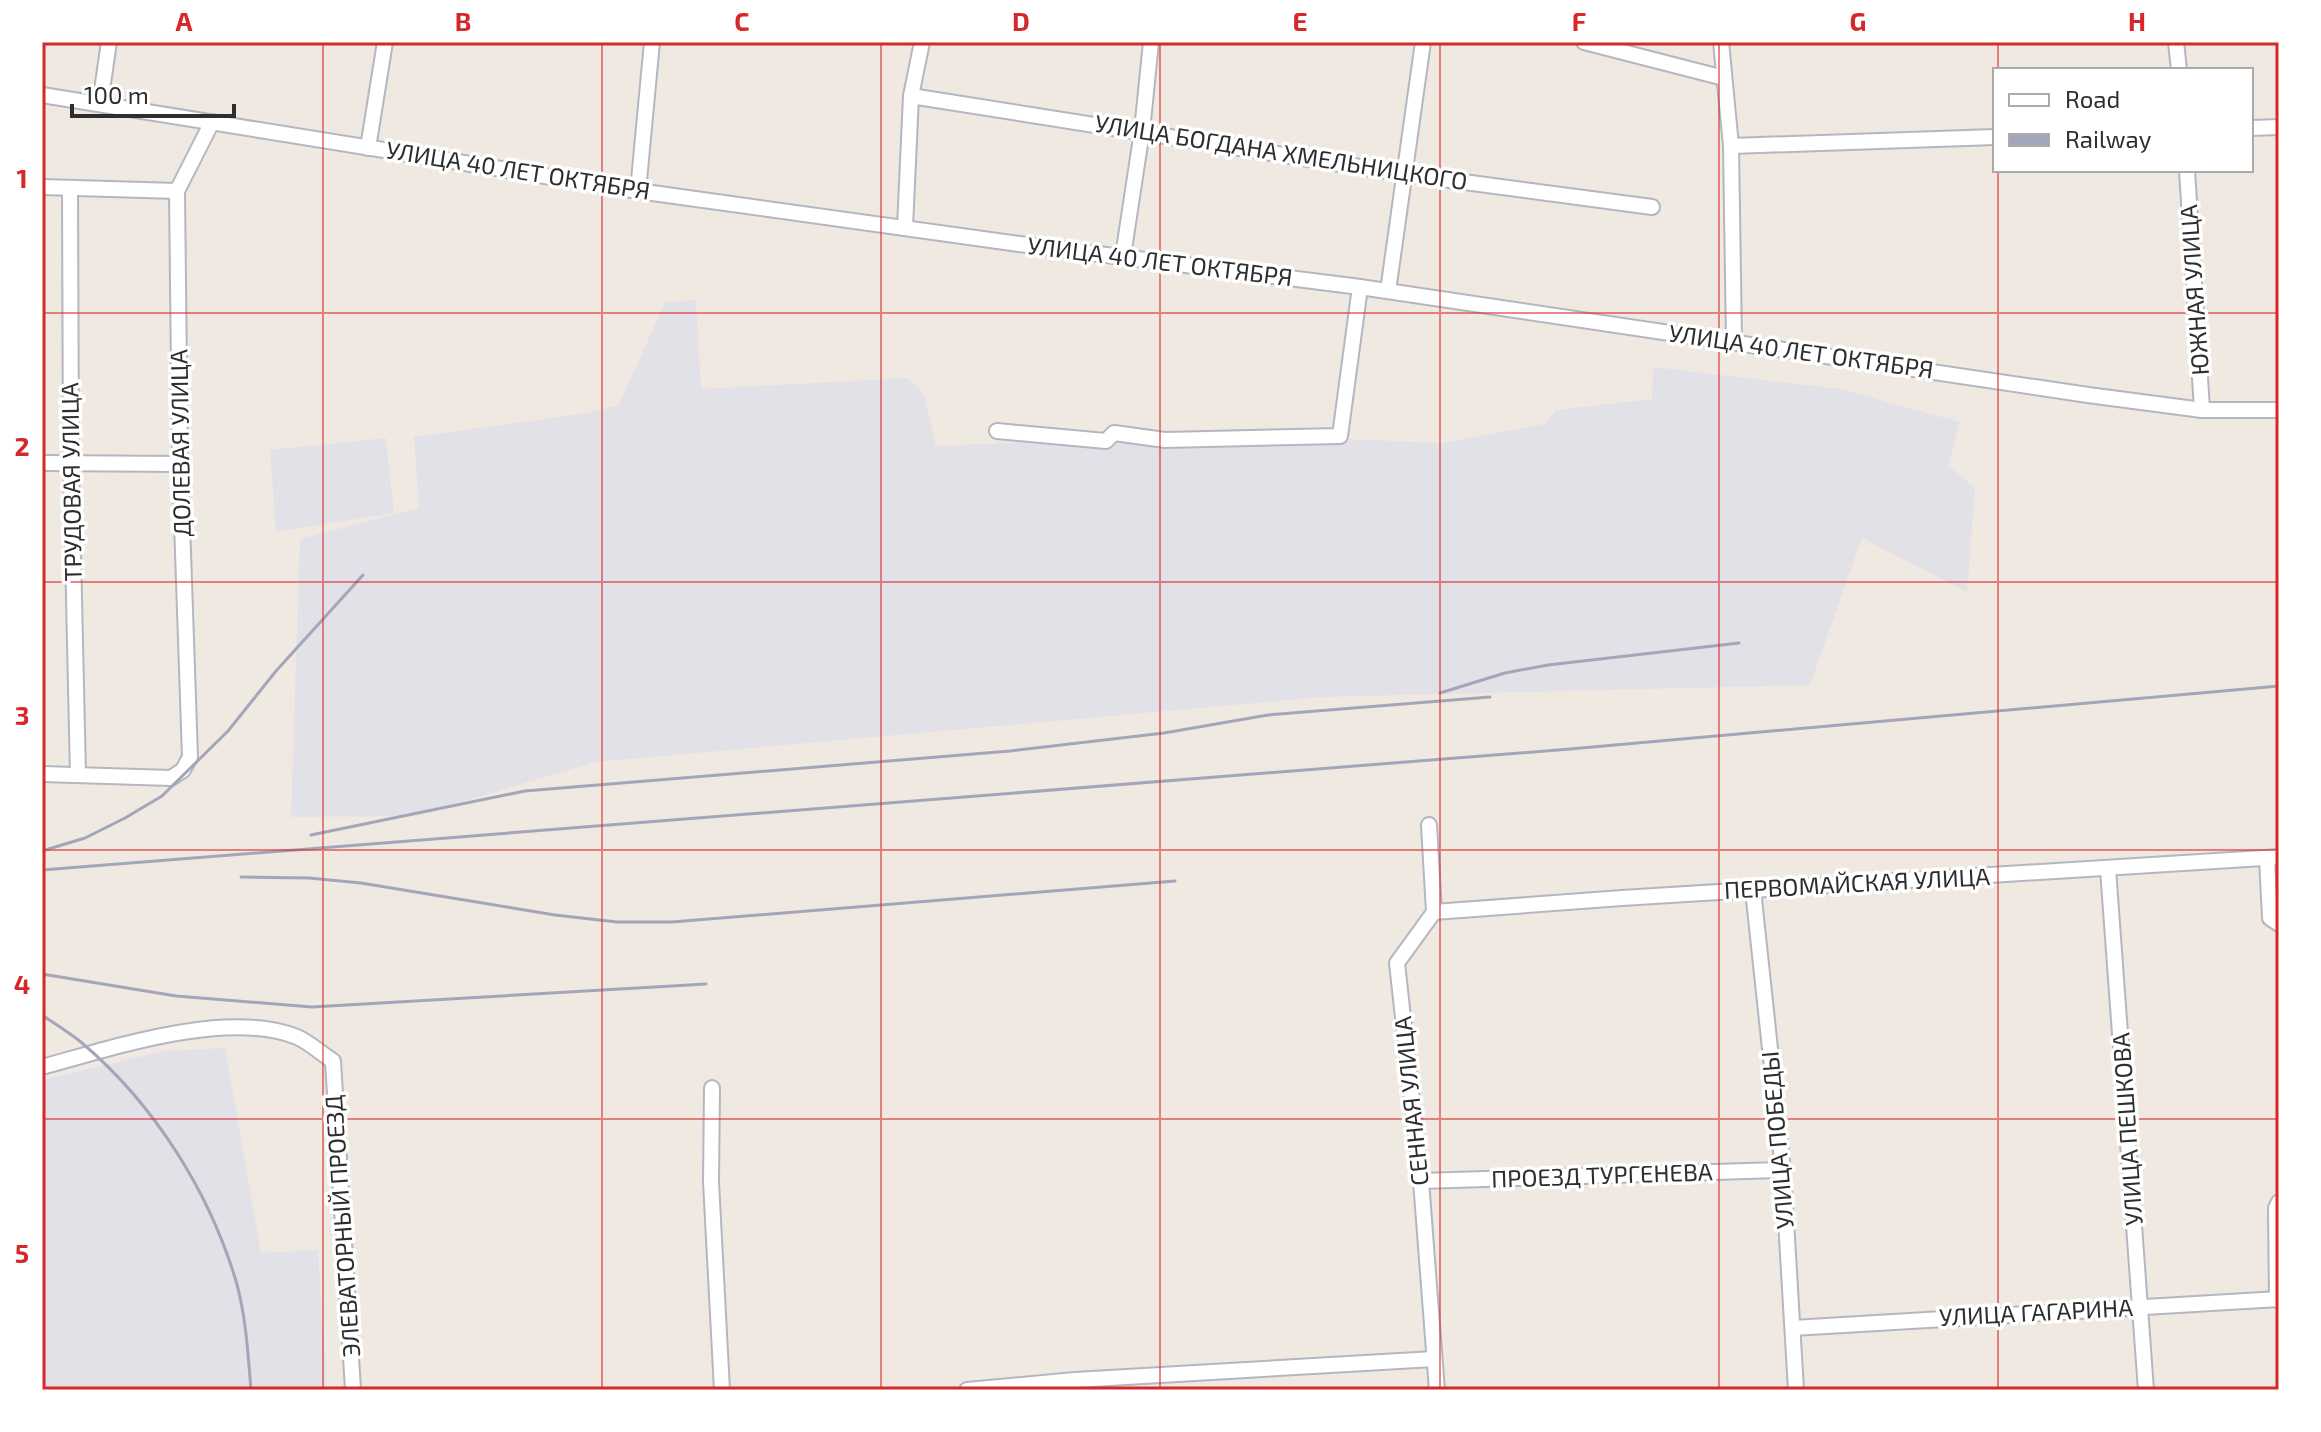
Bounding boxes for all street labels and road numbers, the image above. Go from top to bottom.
street label: УЛИЦА БОГДАНА ХМЕЛЬНИЦКОГО [1093,108,1470,195]
street label: УЛИЦА 40 ЛЕТ ОКТЯБРЯ [384,134,652,205]
street label: ЮЖНАЯ УЛИЦА [2173,204,2214,376]
street label: УЛИЦА 40 ЛЕТ ОКТЯБРЯ [1026,230,1294,291]
street label: УЛИЦА 40 ЛЕТ ОКТЯБРЯ [1667,318,1935,383]
street label: ДОЛЕВАЯ УЛИЦА [163,349,196,537]
street label: ТРУДОВАЯ УЛИЦА [54,382,87,582]
street label: ПЕРВОМАЙСКАЯ УЛИЦА [1723,861,1991,904]
street label: СЕННАЯ УЛИЦА [1387,1015,1434,1187]
street label: УЛИЦА ПЕШКОВА [2105,1032,2148,1227]
street label: УЛИЦА ПОБЕДЫ [1754,1050,1799,1230]
street label: ЭЛЕВАТОРНЫЙ ПРОЕЗД [318,1094,365,1358]
street label: ПРОЕЗД ТУРГЕНЕВА [1491,1156,1713,1193]
street label: УЛИЦА ГАГАРИНА [1938,1292,2134,1331]

